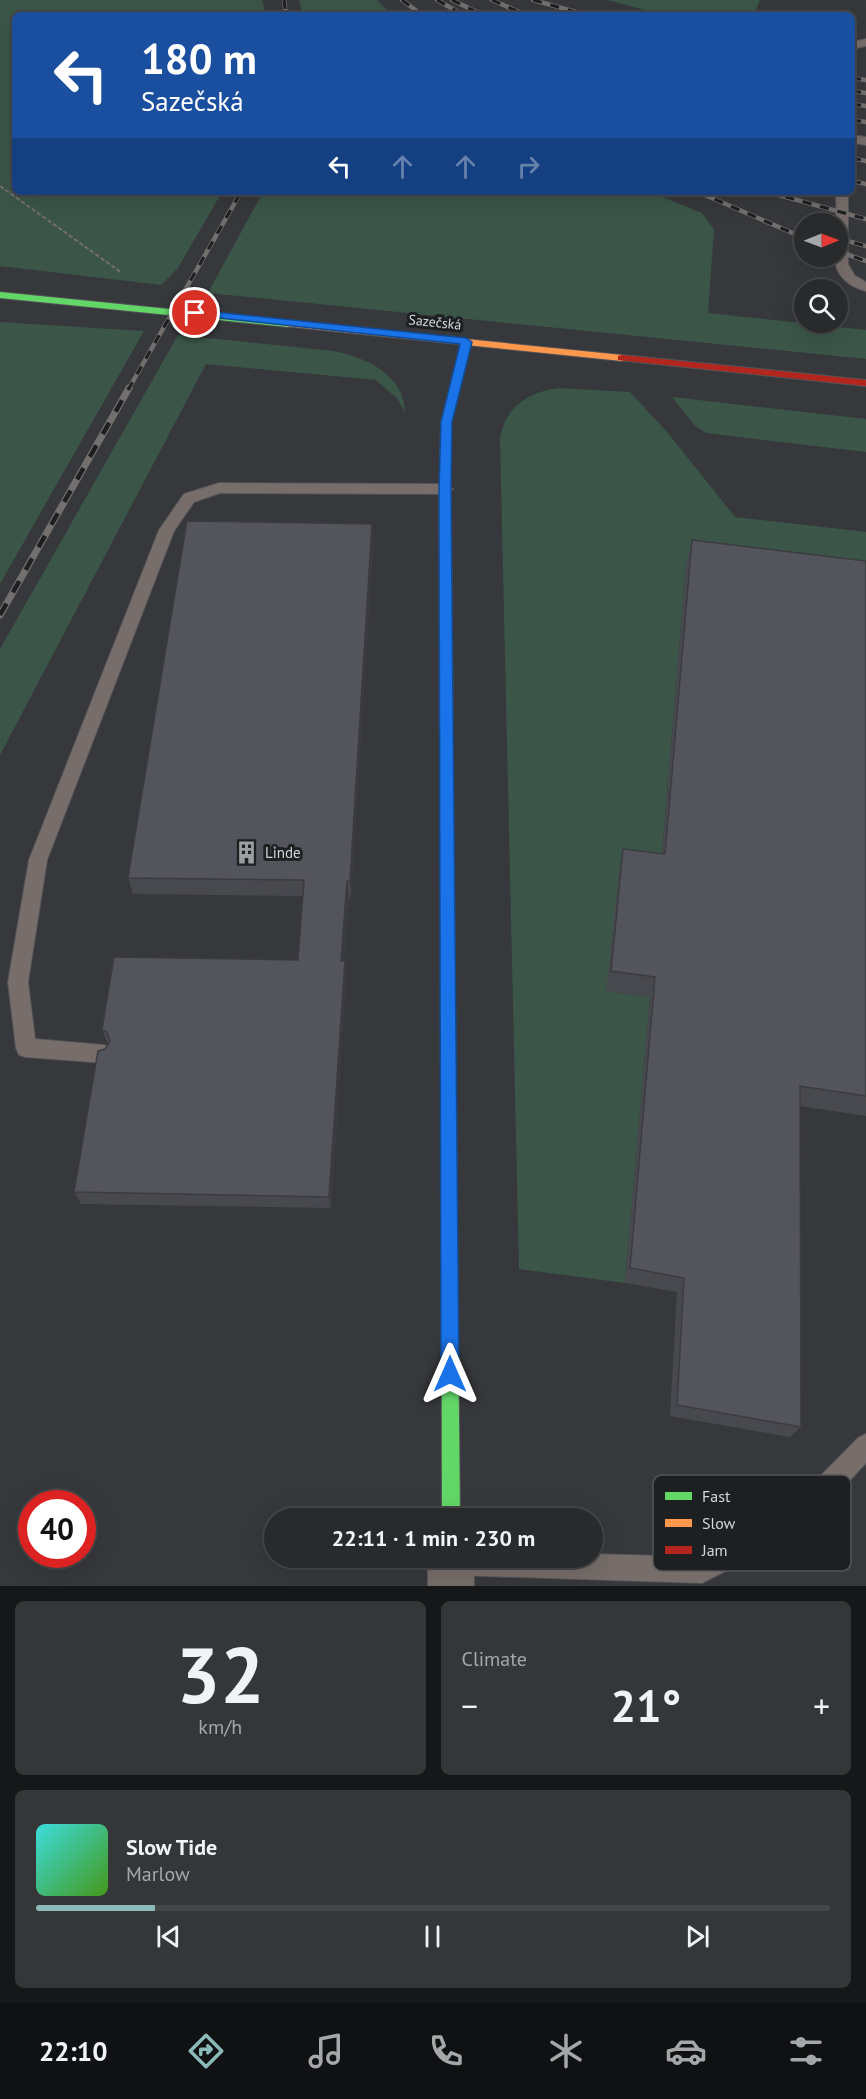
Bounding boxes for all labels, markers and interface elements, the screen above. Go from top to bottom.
text: 180 m [141,31,257,86]
icon: left [42,36,120,114]
text: Sazečská [141,84,244,118]
icon: left [323,150,356,183]
icon: ahead [386,150,419,183]
icon: ahead [449,150,482,183]
icon: right [512,150,545,183]
north arrow [794,213,848,267]
map controls [794,213,848,333]
button: search [794,279,848,333]
pin [169,287,220,338]
icon: arrive [178,296,211,329]
street label: Sazečská [408,310,462,334]
building icon: Linde [234,839,260,865]
place label: Linde [265,843,301,862]
position arrow [418,1342,482,1406]
legend [653,1475,851,1571]
text: Fast [702,1486,731,1506]
speed limit sign: 40 [18,1490,96,1568]
text: Slow [702,1513,736,1533]
text: 22:11 · 1 min · 230 m [332,1524,535,1552]
text: Jam [701,1540,728,1560]
text: 32 [176,1624,264,1725]
text: Climate [462,1646,527,1672]
text: 21° [610,1676,681,1734]
text: − [462,1684,478,1727]
text: + [813,1684,830,1727]
text: km/h [198,1714,242,1740]
text: Slow Tide [126,1833,217,1861]
text: Marlow [126,1861,190,1887]
icon: previous [152,1920,185,1953]
icon: pause [416,1920,449,1953]
icon: next [681,1920,714,1953]
icon: directions [185,2030,227,2072]
icon: music [305,2030,347,2072]
icon: phone [425,2030,467,2072]
icon: climate [545,2030,587,2072]
icon: car [665,2030,707,2072]
icon: filters [785,2030,827,2072]
text: 22:10 [39,2034,107,2068]

